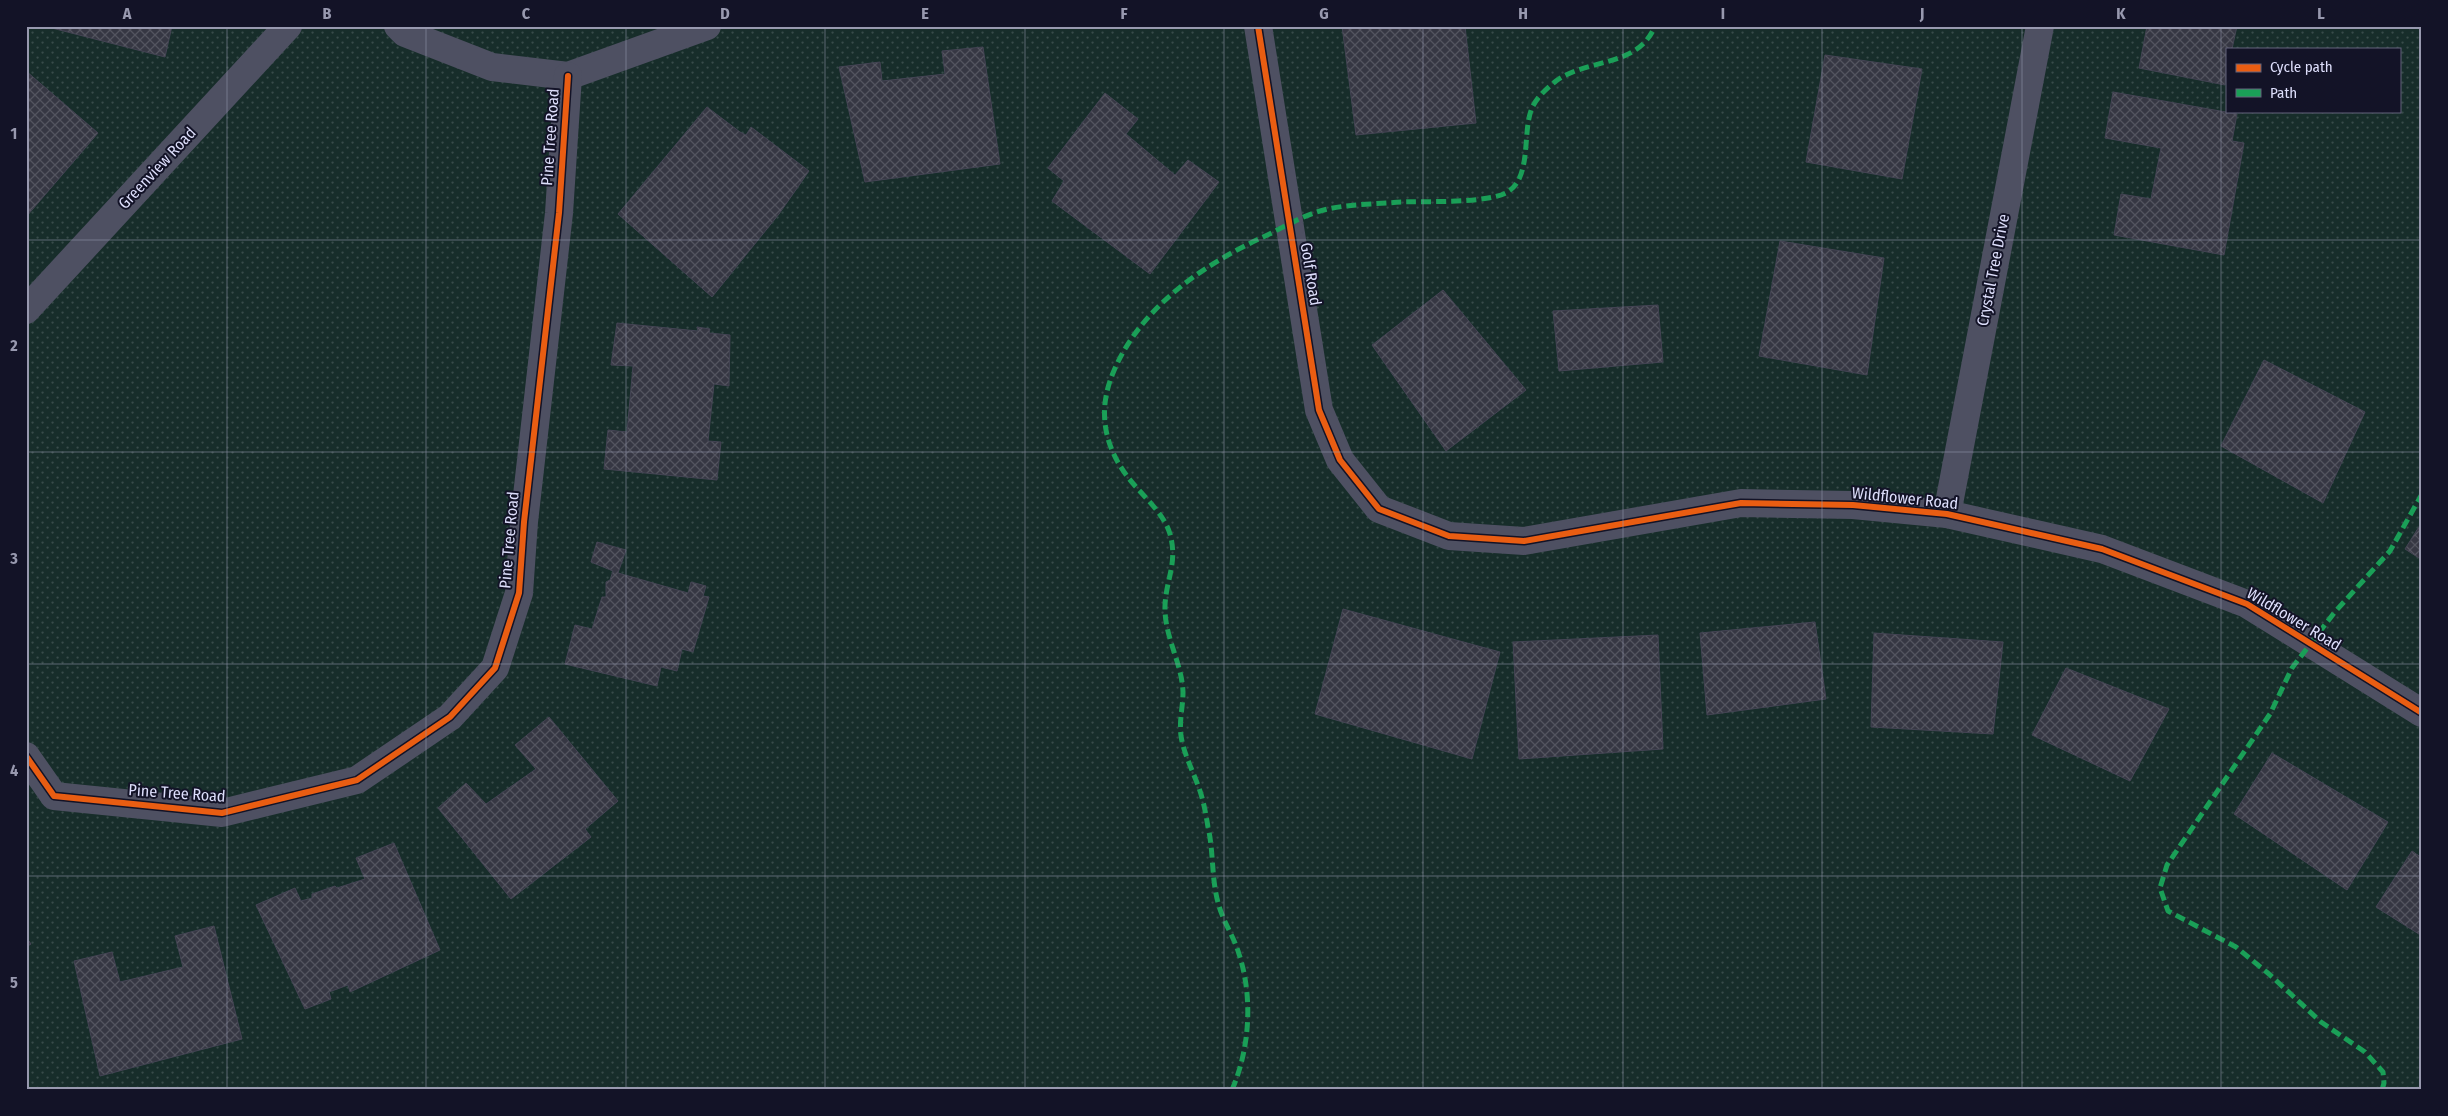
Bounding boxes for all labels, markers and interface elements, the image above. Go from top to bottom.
text: A [122,4,132,23]
text: B [323,4,332,23]
text: C [522,4,531,23]
text: D [720,4,730,23]
text: E [921,4,929,23]
text: F [1120,4,1128,23]
text: G [1319,4,1329,23]
text: H [1518,4,1528,23]
text: I [1721,4,1725,23]
text: J [1919,4,1924,23]
text: K [2116,4,2126,23]
text: L [2317,4,2325,23]
legend [2226,48,2400,112]
text: Cycle path [2270,58,2333,76]
text: Path [2270,84,2297,102]
street label: Pine Tree Road [537,88,563,186]
street label: Greenview Road [114,123,200,213]
text: 1 [11,124,17,143]
street label: Crystal Tree Drive [1973,212,2013,328]
street label: Golf Road [1297,241,1325,307]
text: 2 [9,336,18,355]
street label: Wildflower Road [1851,483,1959,513]
street label: Pine Tree Road [495,491,523,589]
text: 3 [9,549,18,568]
street label: Wildflower Road [2243,583,2345,655]
text: 4 [10,761,18,780]
street label: Pine Tree Road [128,780,226,806]
text: 5 [10,973,18,992]

